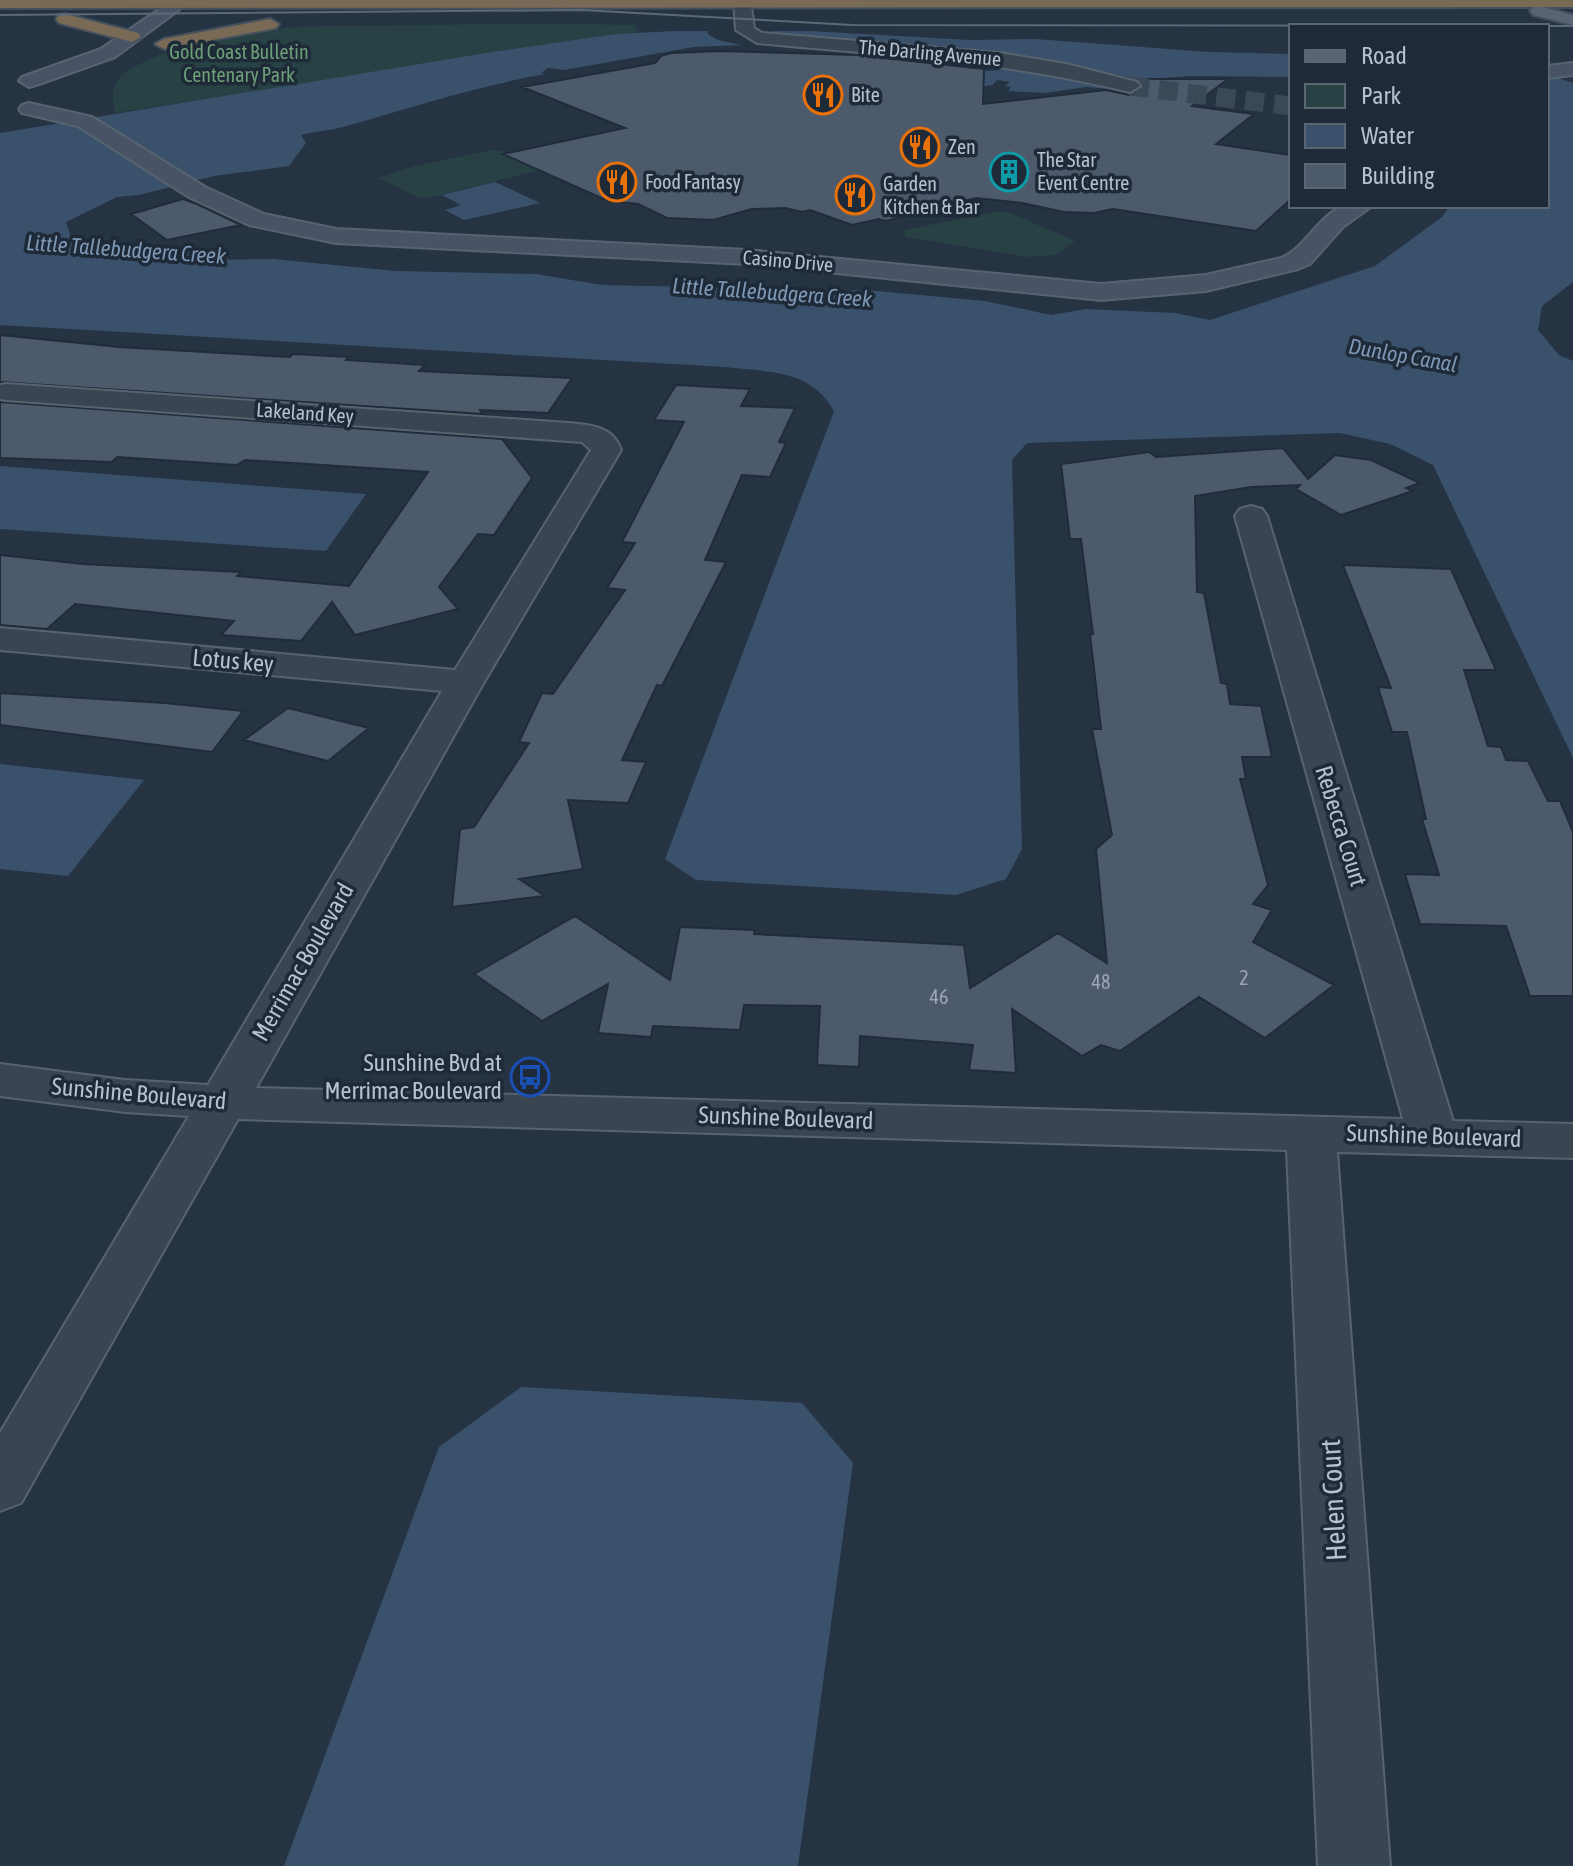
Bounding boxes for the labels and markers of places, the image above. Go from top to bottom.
restaurant icon: Bite [802,74,844,116]
place label: Bite [851,83,880,106]
restaurant icon: Zen [899,126,941,168]
place label: Zen [948,135,976,158]
place label: The Star Event Centre [1037,148,1129,194]
building icon: The Star Event Centre [988,151,1030,193]
restaurant icon: Food Fantasy [596,161,638,203]
place label: Food Fantasy [645,170,741,193]
place label: Garden Kitchen & Bar [883,172,980,218]
restaurant icon: Garden Kitchen & Bar [834,174,876,216]
place label: Sunshine Bvd at Merrimac Boulevard [324,1049,502,1104]
bus stop icon: Sunshine Bvd at Merrimac Boulevard [509,1056,551,1098]

